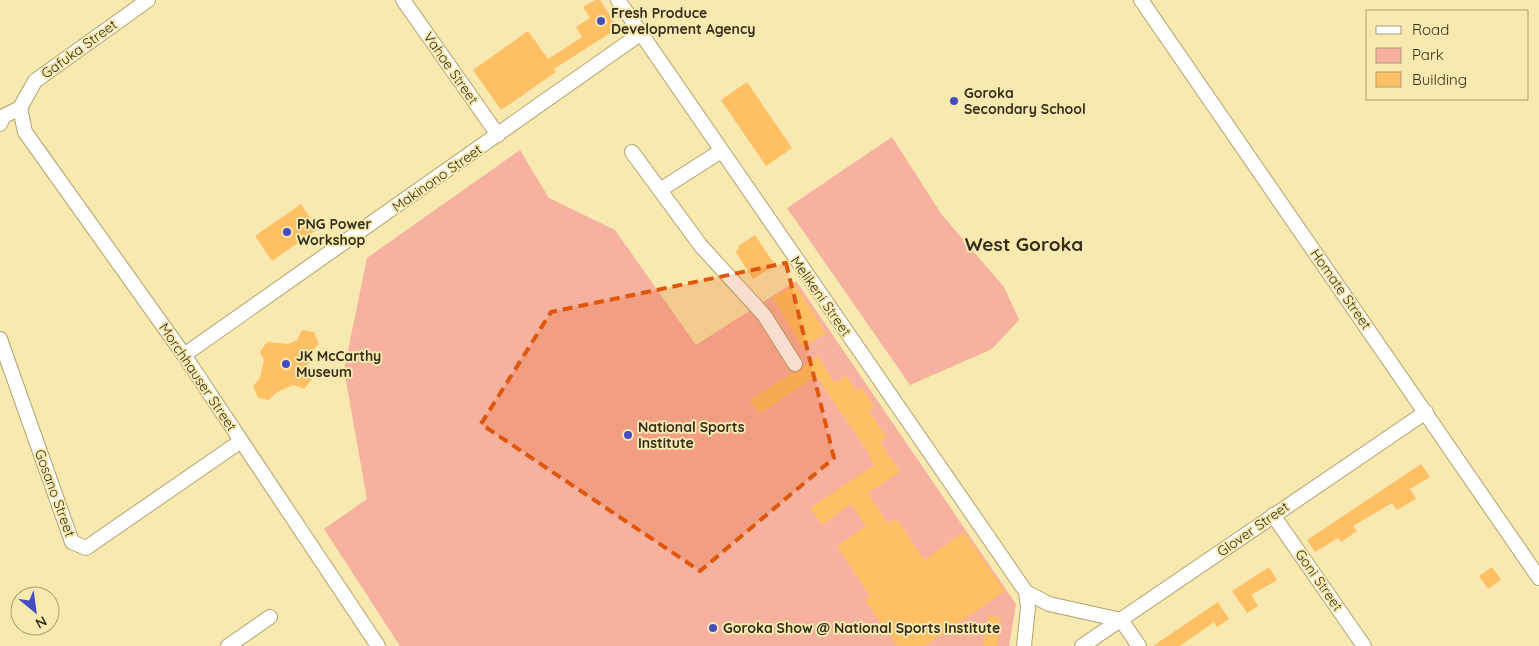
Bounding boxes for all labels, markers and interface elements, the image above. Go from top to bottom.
place label: Fresh Produce Development Agency [611,4,755,38]
legend [1366,10,1529,100]
street label: Gafuka Street [38,15,121,83]
marker: Fresh Produce Development Agency [595,15,607,27]
text: Road [1412,20,1449,39]
street label: Vahoe Street [420,28,483,108]
text: Park [1412,45,1444,64]
text: Building [1412,70,1467,89]
place label: Goroka Secondary School [964,84,1086,118]
marker: Goroka Secondary School [948,95,960,107]
street label: Makinono Street [389,140,486,216]
place label: PNG Power Workshop [297,215,372,249]
marker: PNG Power Workshop [281,226,293,238]
district label: West Goroka [965,232,1083,256]
street label: Homate Street [1307,245,1376,333]
street label: Melikeni Street [787,252,855,340]
street label: Morchhauser Street [155,320,241,435]
place label: JK McCarthy Museum [296,347,381,381]
marker: JK McCarthy Museum [280,358,292,370]
place label: National Sports Institute [638,418,745,452]
marker: National Sports Institute [622,429,634,441]
street label: Gosano Street [31,447,79,540]
street label: Glover Street [1213,497,1293,560]
street label: Goni Street [1291,546,1347,615]
north arrow [10,586,60,636]
text: N [32,612,50,633]
place label: Goroka Show @ National Sports Institute [723,619,1000,637]
marker: Goroka Show @ National Sports Institute [707,622,719,634]

